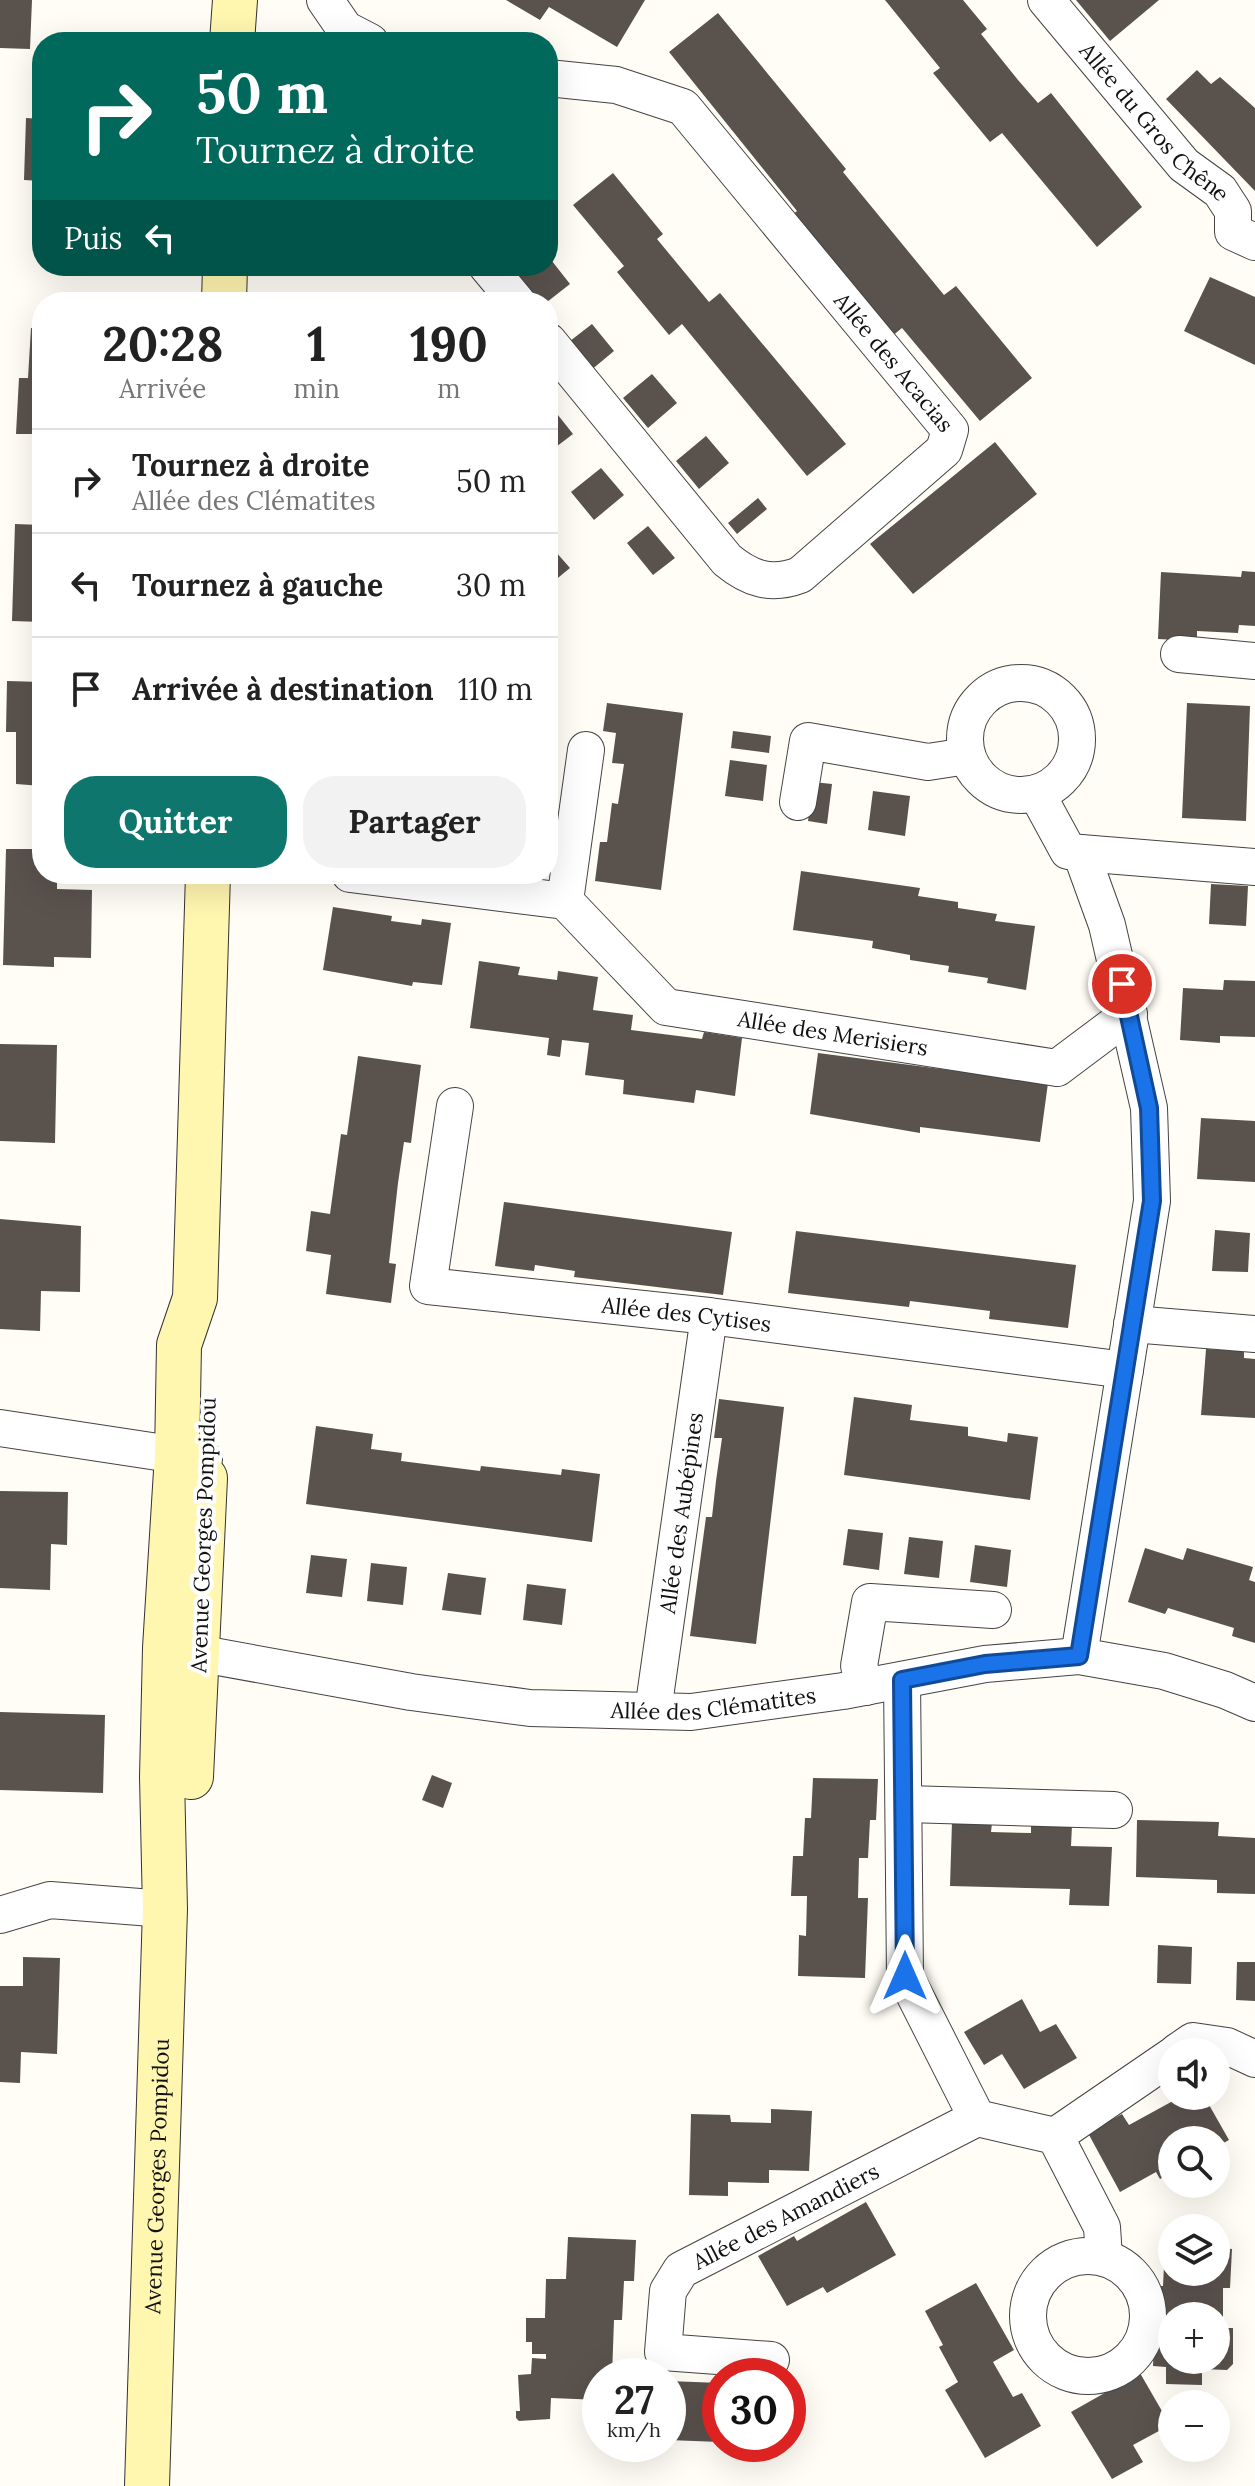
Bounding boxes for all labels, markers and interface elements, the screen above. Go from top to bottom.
street label: Allée du Gros Chêne [1073,36,1236,206]
text: 50 m [196,57,328,128]
icon: right [64,64,168,168]
text: Tournez à droite [196,127,475,173]
icon: left [138,216,182,260]
text: Puis [64,219,122,257]
street label: Allée des Acacias [828,286,960,438]
text: 20:28 [102,313,223,374]
text: 1 [307,313,326,374]
text: 190 [410,313,488,374]
text: Arrivée [119,372,206,405]
text: min [294,372,340,405]
text: m [437,372,461,405]
text: Tournez à droite [132,446,369,484]
icon: right [64,459,108,503]
text: 50 m [456,462,526,500]
text: Allée des Clématites [132,484,376,517]
icon: left [64,563,108,607]
text: Tournez à gauche [132,566,383,604]
text: 30 m [456,566,526,604]
icon: arrive [64,667,108,711]
text: Arrivée à destination [132,670,434,708]
text: 110 m [458,670,533,708]
button: Quitter [64,776,287,868]
button: Partager [303,776,526,868]
pin [1088,950,1156,1018]
icon: arrive [1100,962,1144,1006]
street label: Allée des Merisiers [735,1004,930,1062]
street label: Allée des Cytises [599,1291,773,1338]
street label: Avenue Georges Pompidou [184,1397,222,1674]
street label: Allée des Aubépines [653,1411,709,1616]
street label: Allée des Clématites [609,1681,818,1726]
position arrow [863,1934,947,2018]
street label: Avenue Georges Pompidou [138,2038,175,2315]
map controls [1158,2038,1230,2462]
button: sound [1158,2038,1230,2110]
button: search [1158,2126,1230,2198]
street label: Allée des Amandiers [687,2157,884,2276]
button: layers [1158,2214,1230,2286]
button: + [1158,2302,1230,2374]
speed limit sign: 30 [702,2358,806,2462]
text: 27 [614,2374,654,2425]
button: − [1158,2390,1230,2462]
text: km/h [607,2417,661,2442]

